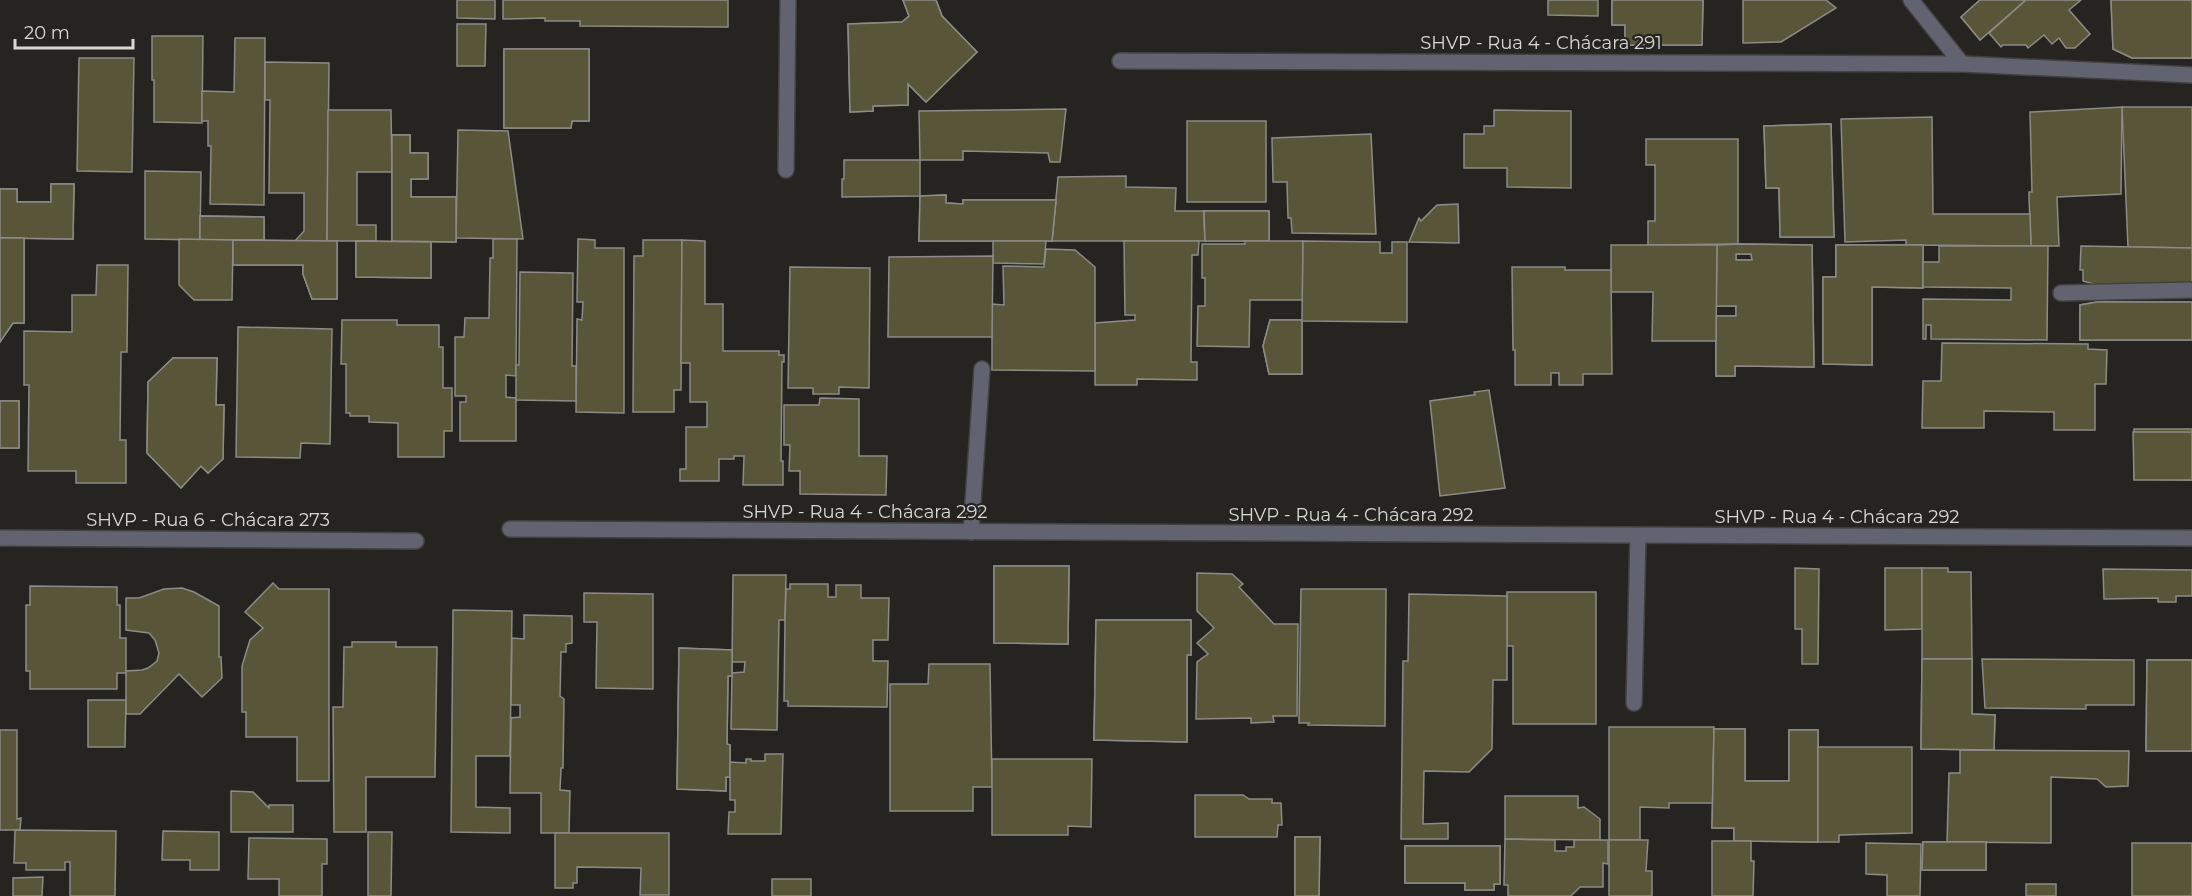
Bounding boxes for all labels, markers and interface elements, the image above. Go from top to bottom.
scale bar [15,12,134,50]
text: 20 m [24,22,70,44]
street label: SHVP - Rua 4 - Chácara 291 [1420,32,1662,54]
street label: SHVP - Rua 4 - Chácara 292 [742,501,988,523]
street label: SHVP - Rua 4 - Chácara 292 [1228,504,1474,526]
street label: SHVP - Rua 4 - Chácara 292 [1714,506,1960,528]
street label: SHVP - Rua 6 - Chácara 273 [86,509,330,531]

